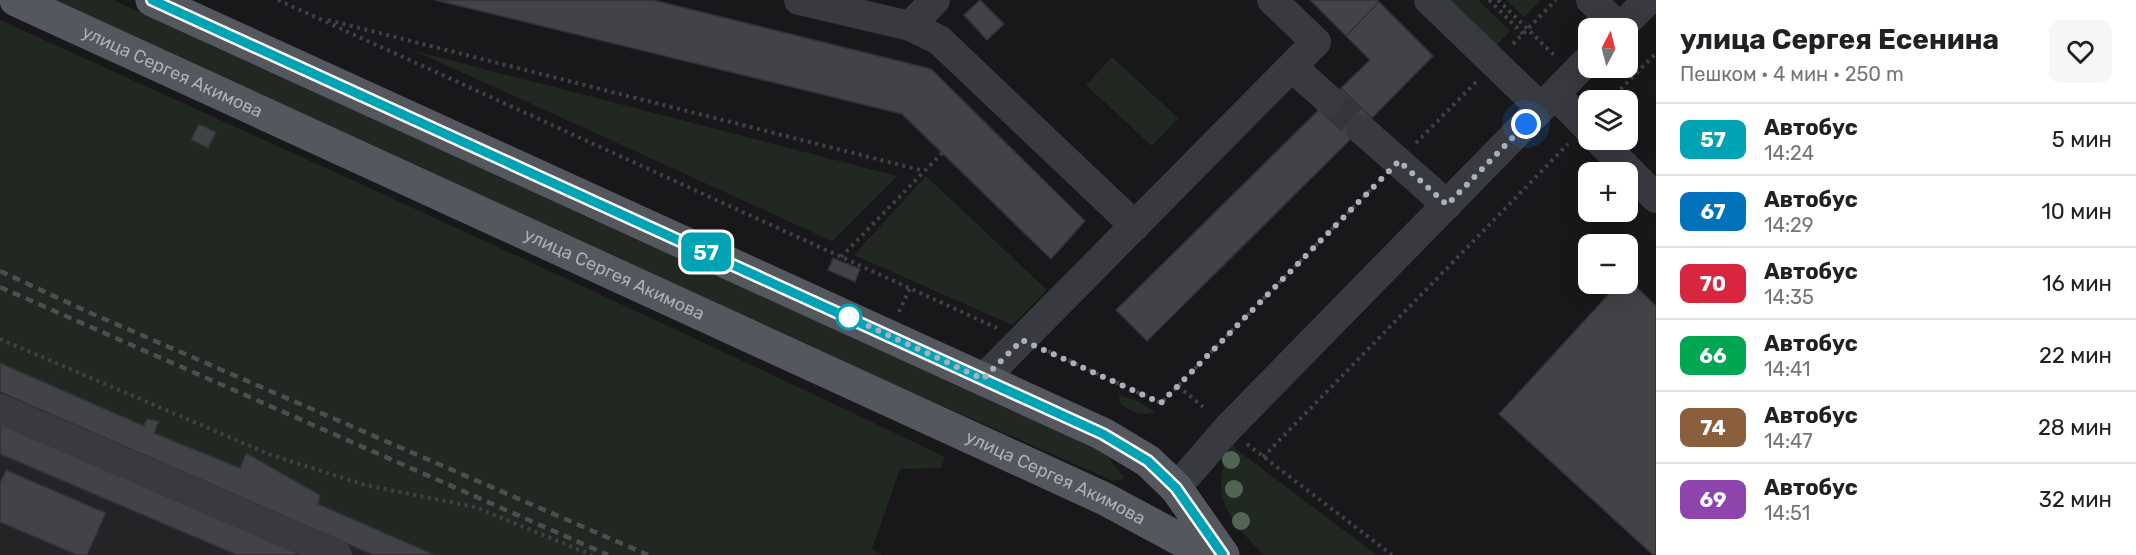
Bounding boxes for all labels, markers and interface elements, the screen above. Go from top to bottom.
north arrow [1578,18,1638,78]
map controls [1578,18,1638,294]
button: heart [2049,20,2112,83]
street label: улица Сергея Акимова [79,21,266,123]
text: улица Сергея Есенина [1680,23,1999,56]
text: Пешком · 4 мин · 250 m [1680,62,1904,86]
button: layers [1578,90,1638,150]
your location [1511,109,1541,139]
text: Автобус [1764,114,1858,141]
text: 5 мин [2052,126,2112,153]
text: 57 [1700,127,1726,152]
text: 14:24 [1764,141,1814,165]
button: + [1578,162,1638,222]
text: Автобус [1764,186,1858,213]
text: 10 мин [2041,198,2112,225]
text: 67 [1701,199,1726,224]
text: 14:29 [1764,213,1814,237]
street label: улица Сергея Акимова [520,223,708,325]
line badge: 57 [679,232,733,272]
button: − [1578,234,1638,294]
text: 57 [693,240,719,265]
text: Автобус [1764,258,1858,285]
text: 16 мин [2042,270,2112,297]
text: 70 [1700,271,1726,296]
text: 14:35 [1764,285,1814,309]
unlabelled marker [836,304,862,330]
text: Автобус [1764,330,1858,357]
text: 22 мин [2039,342,2112,369]
text: 66 [1699,343,1727,368]
text: 14:41 [1764,357,1811,381]
text: Автобус [1764,402,1858,429]
text: 28 мин [2038,414,2112,441]
text: 74 [1700,415,1726,440]
street label: улица Сергея Акимова [962,426,1149,530]
text: 14:47 [1764,429,1812,453]
text: Автобус [1764,474,1858,501]
text: 32 мин [2039,486,2112,513]
text: 69 [1699,487,1727,512]
text: 14:51 [1764,501,1810,525]

